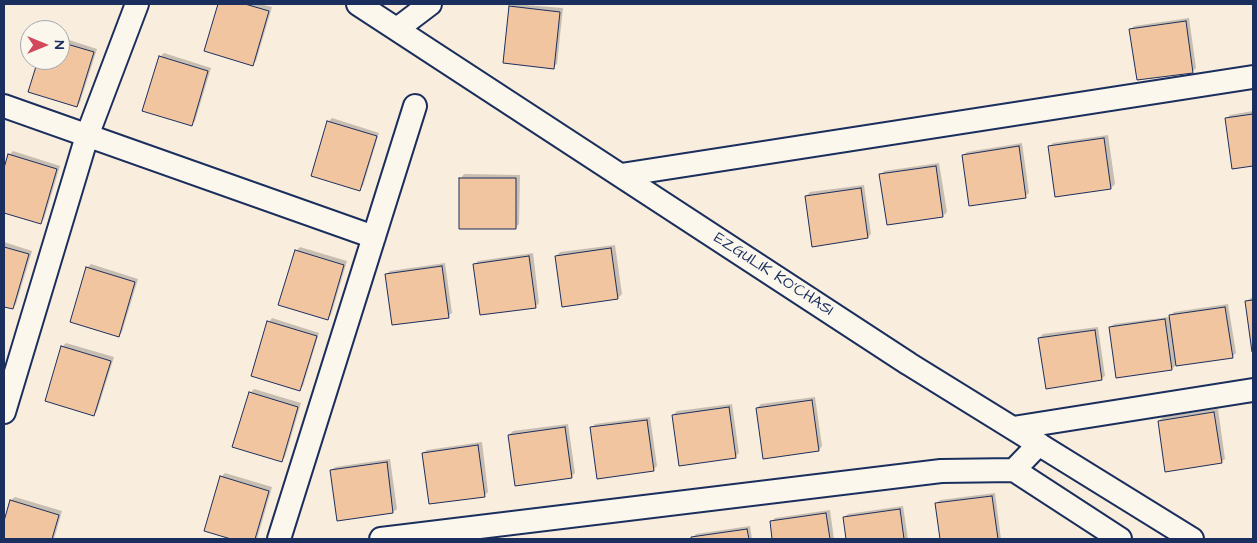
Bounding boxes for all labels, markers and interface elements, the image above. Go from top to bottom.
north arrow [20,20,70,70]
text: N [49,41,69,49]
street label: EZGULIK KO'CHASI [710,229,836,321]

